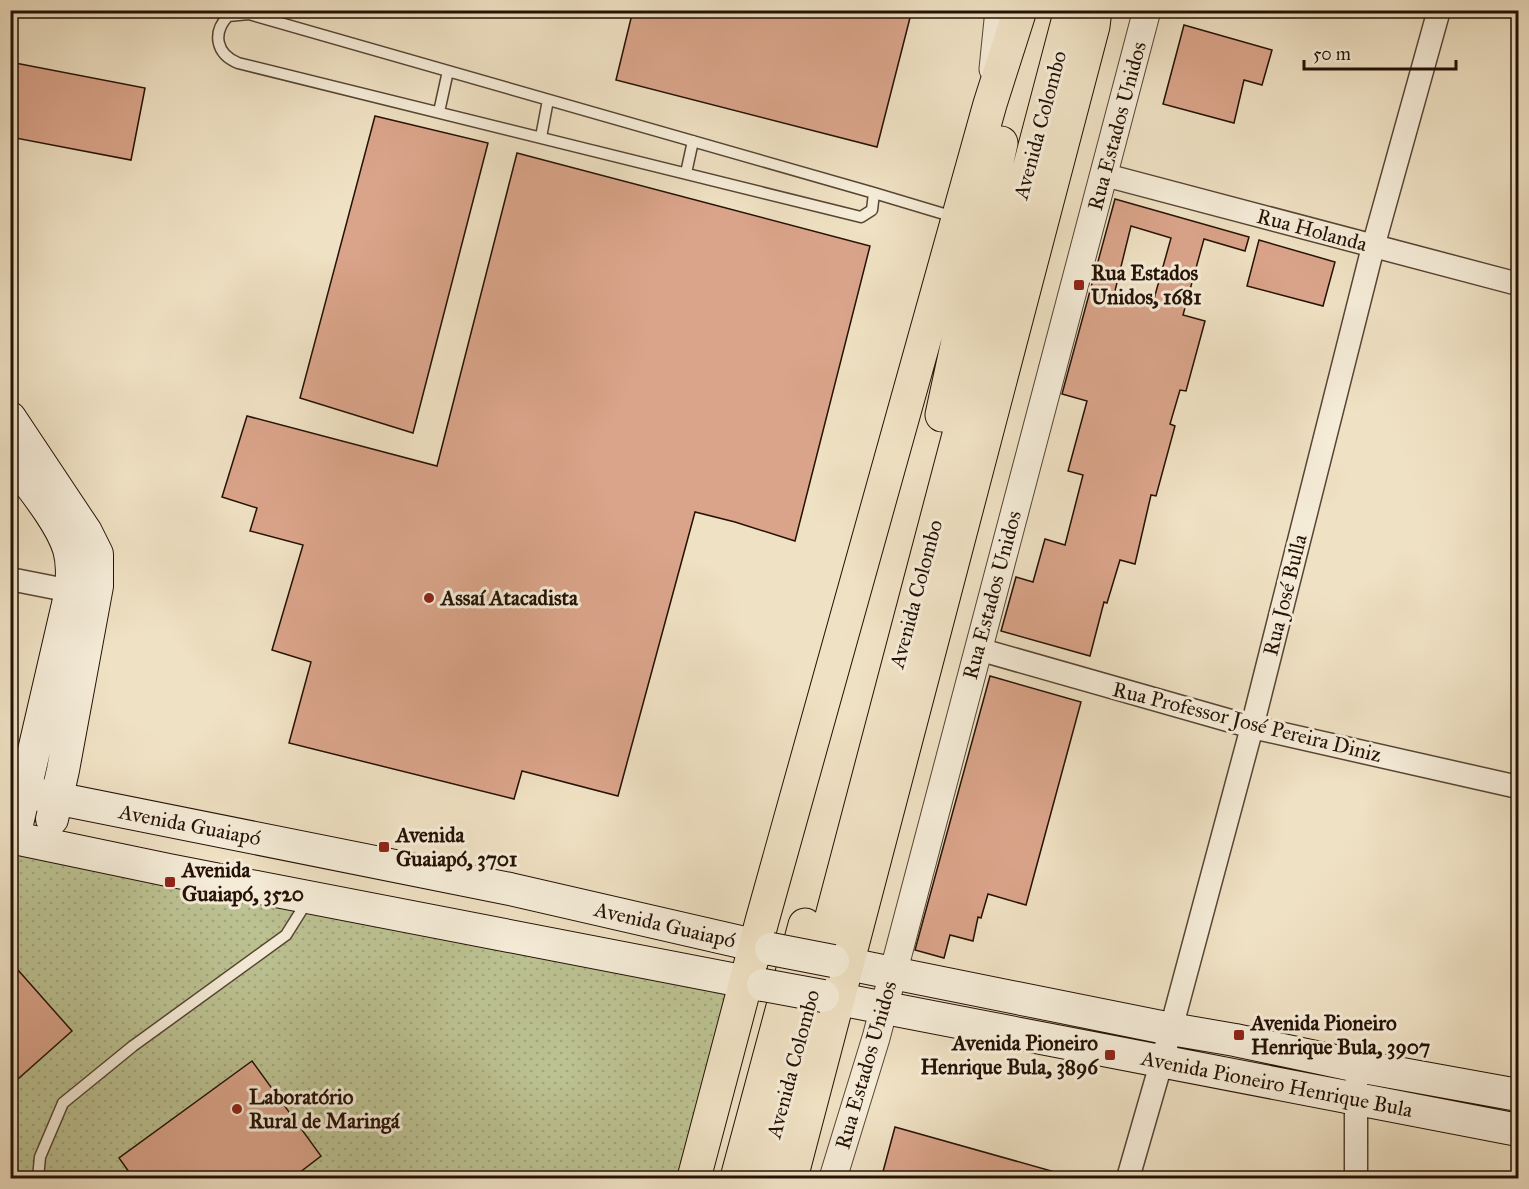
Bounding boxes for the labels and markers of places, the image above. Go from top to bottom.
place label: Rua Estados Unidos, 1681 [1091,260,1202,310]
marker: Rua Estados Unidos, 1681 [1072,278,1086,292]
place label: Assaí Atacadista [439,585,579,611]
marker: Assaí Atacadista [422,591,436,605]
place label: Avenida Guaiapó, 3701 [394,822,517,872]
marker: Avenida Guaiapó, 3701 [377,840,391,854]
place label: Avenida Guaiapó, 3520 [180,857,304,907]
marker: Avenida Guaiapó, 3520 [163,875,177,889]
place label: Avenida Pioneiro Henrique Bula, 3907 [1249,1010,1430,1060]
marker: Avenida Pioneiro Henrique Bula, 3907 [1232,1028,1246,1042]
place label: Avenida Pioneiro Henrique Bula, 3896 [920,1030,1099,1080]
marker: Avenida Pioneiro Henrique Bula, 3896 [1103,1048,1117,1062]
place label: Laboratório Rural de Maringá [249,1084,401,1134]
marker: Laboratório Rural de Maringá [230,1102,244,1116]

